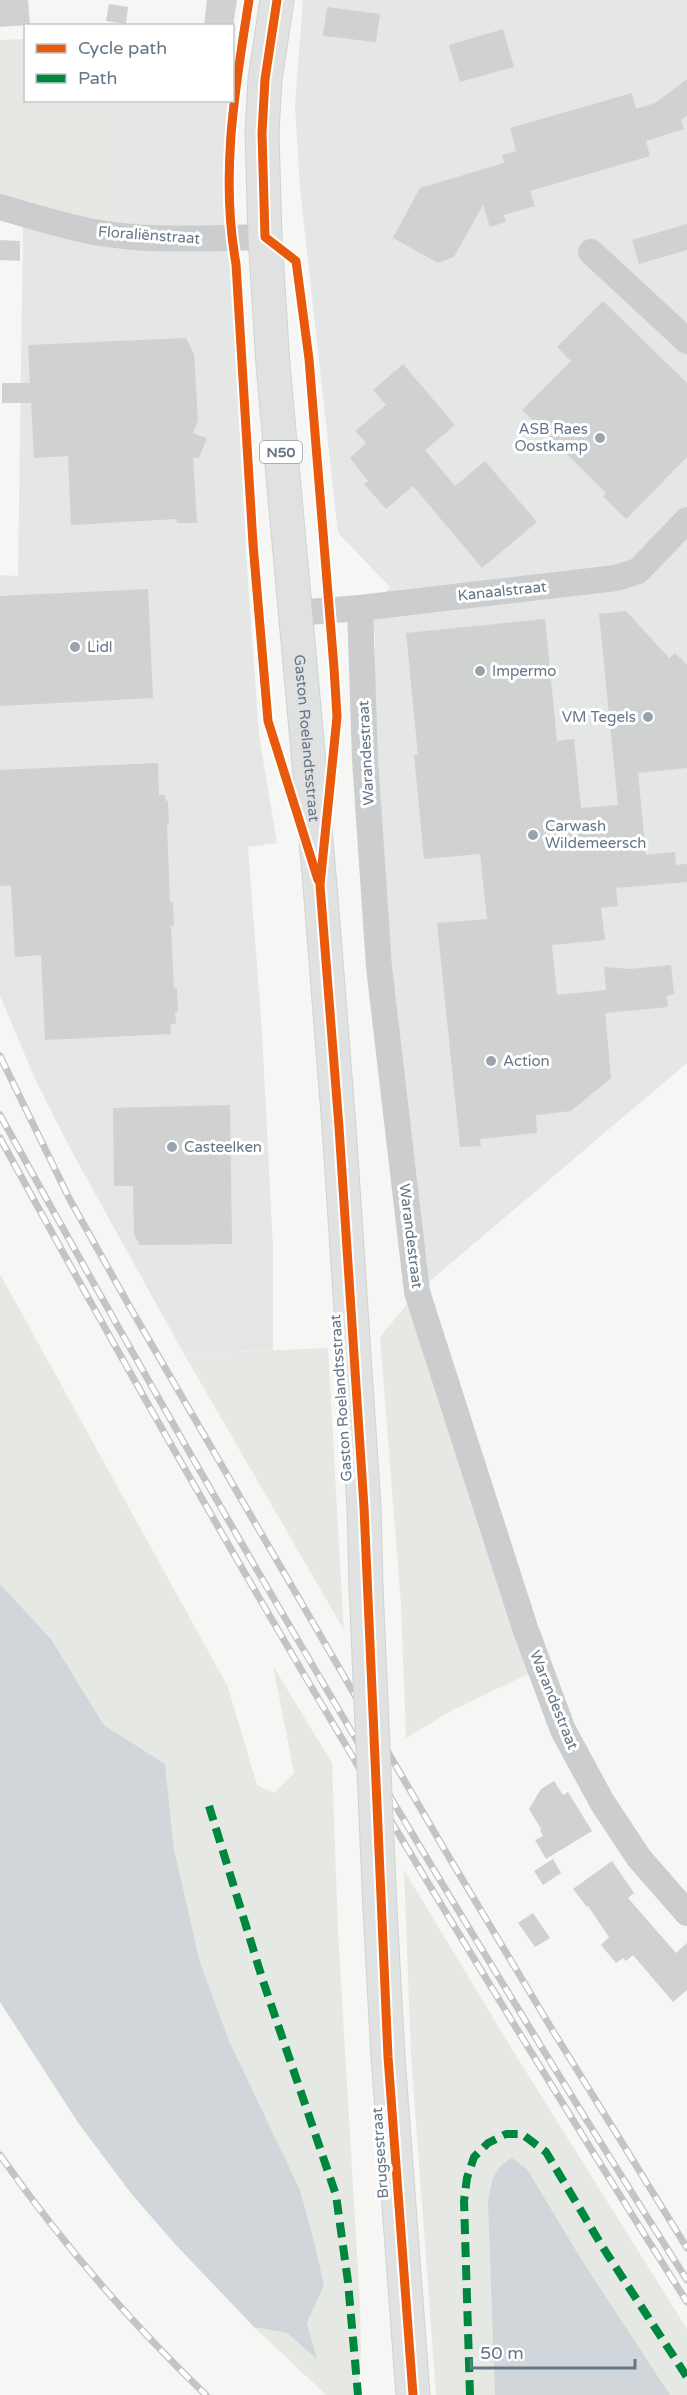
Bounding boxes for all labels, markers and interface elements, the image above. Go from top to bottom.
legend [24,24,234,102]
text: Cycle path [78,37,167,59]
text: Path [78,67,117,89]
street label: Floraliënstraat [97,222,201,248]
place label: ASB Raes Oostkamp [514,420,588,455]
marker: ASB Raes Oostkamp [593,431,607,445]
road number: N50 [260,441,302,463]
street label: Kanaalstraat [457,577,548,605]
place label: Lidl [87,638,113,656]
marker: Lidl [68,640,82,654]
street label: Gaston Roelandtsstraat [290,654,323,823]
place label: Impermo [492,662,557,680]
marker: Impermo [473,664,487,678]
street label: Warandestraat [354,700,378,806]
place label: VM Tegels [562,708,636,726]
marker: VM Tegels [641,710,655,724]
place label: Carwash Wildemeersch [545,817,646,852]
marker: Carwash Wildemeersch [526,828,540,842]
place label: Action [503,1052,550,1070]
marker: Action [484,1054,498,1068]
place label: Casteelken [184,1138,262,1156]
marker: Casteelken [165,1140,179,1154]
street label: Warandestraat [396,1183,426,1290]
street label: Gaston Roelandtsstraat [326,1313,356,1482]
street label: Warandestraat [526,1648,582,1752]
street label: Brugsestraat [368,2107,392,2199]
scale bar [471,2332,634,2370]
text: 50 m [480,2342,524,2364]

